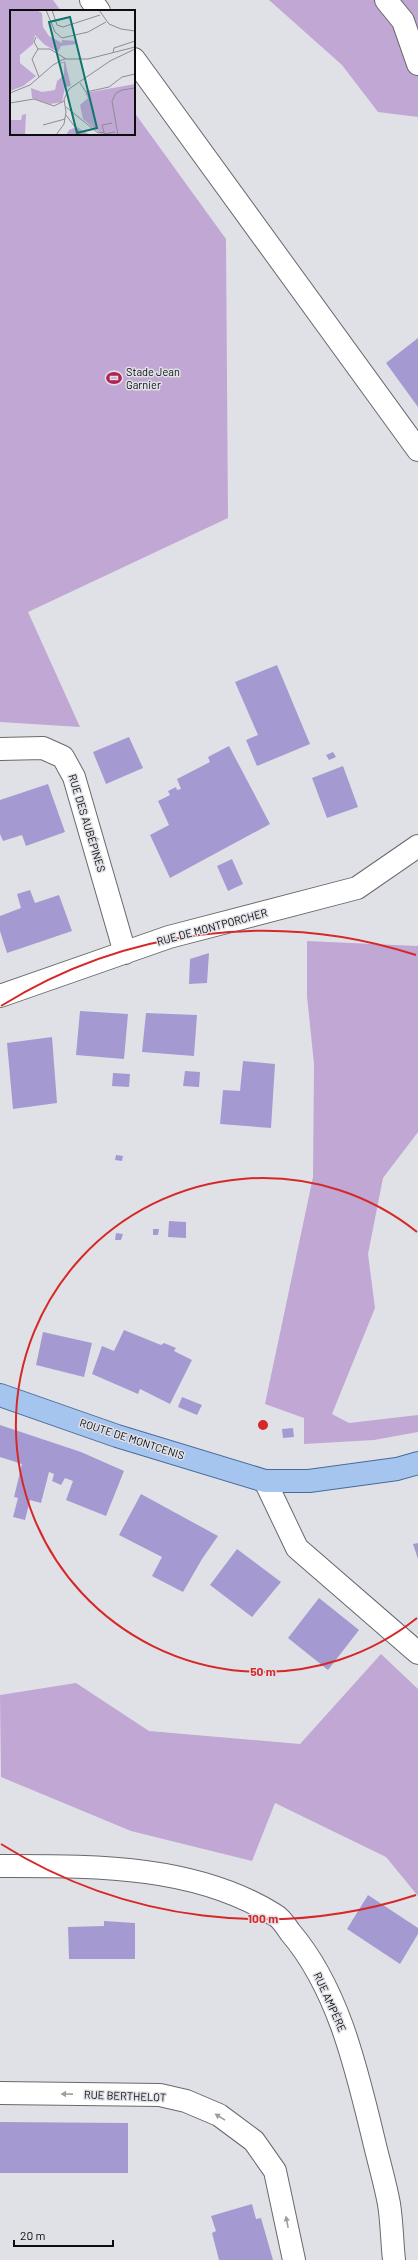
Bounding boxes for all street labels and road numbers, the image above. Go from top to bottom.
street label: RUE DES AUBÉPINES [66,772,109,873]
street label: RUE DE MONTPORCHER [155,905,269,948]
street label: ROUTE DE MONTCENIS [78,1415,186,1462]
street label: RUE AMPÈRE [312,1970,350,2034]
street label: RUE BERTHELOT [84,2088,166,2103]

